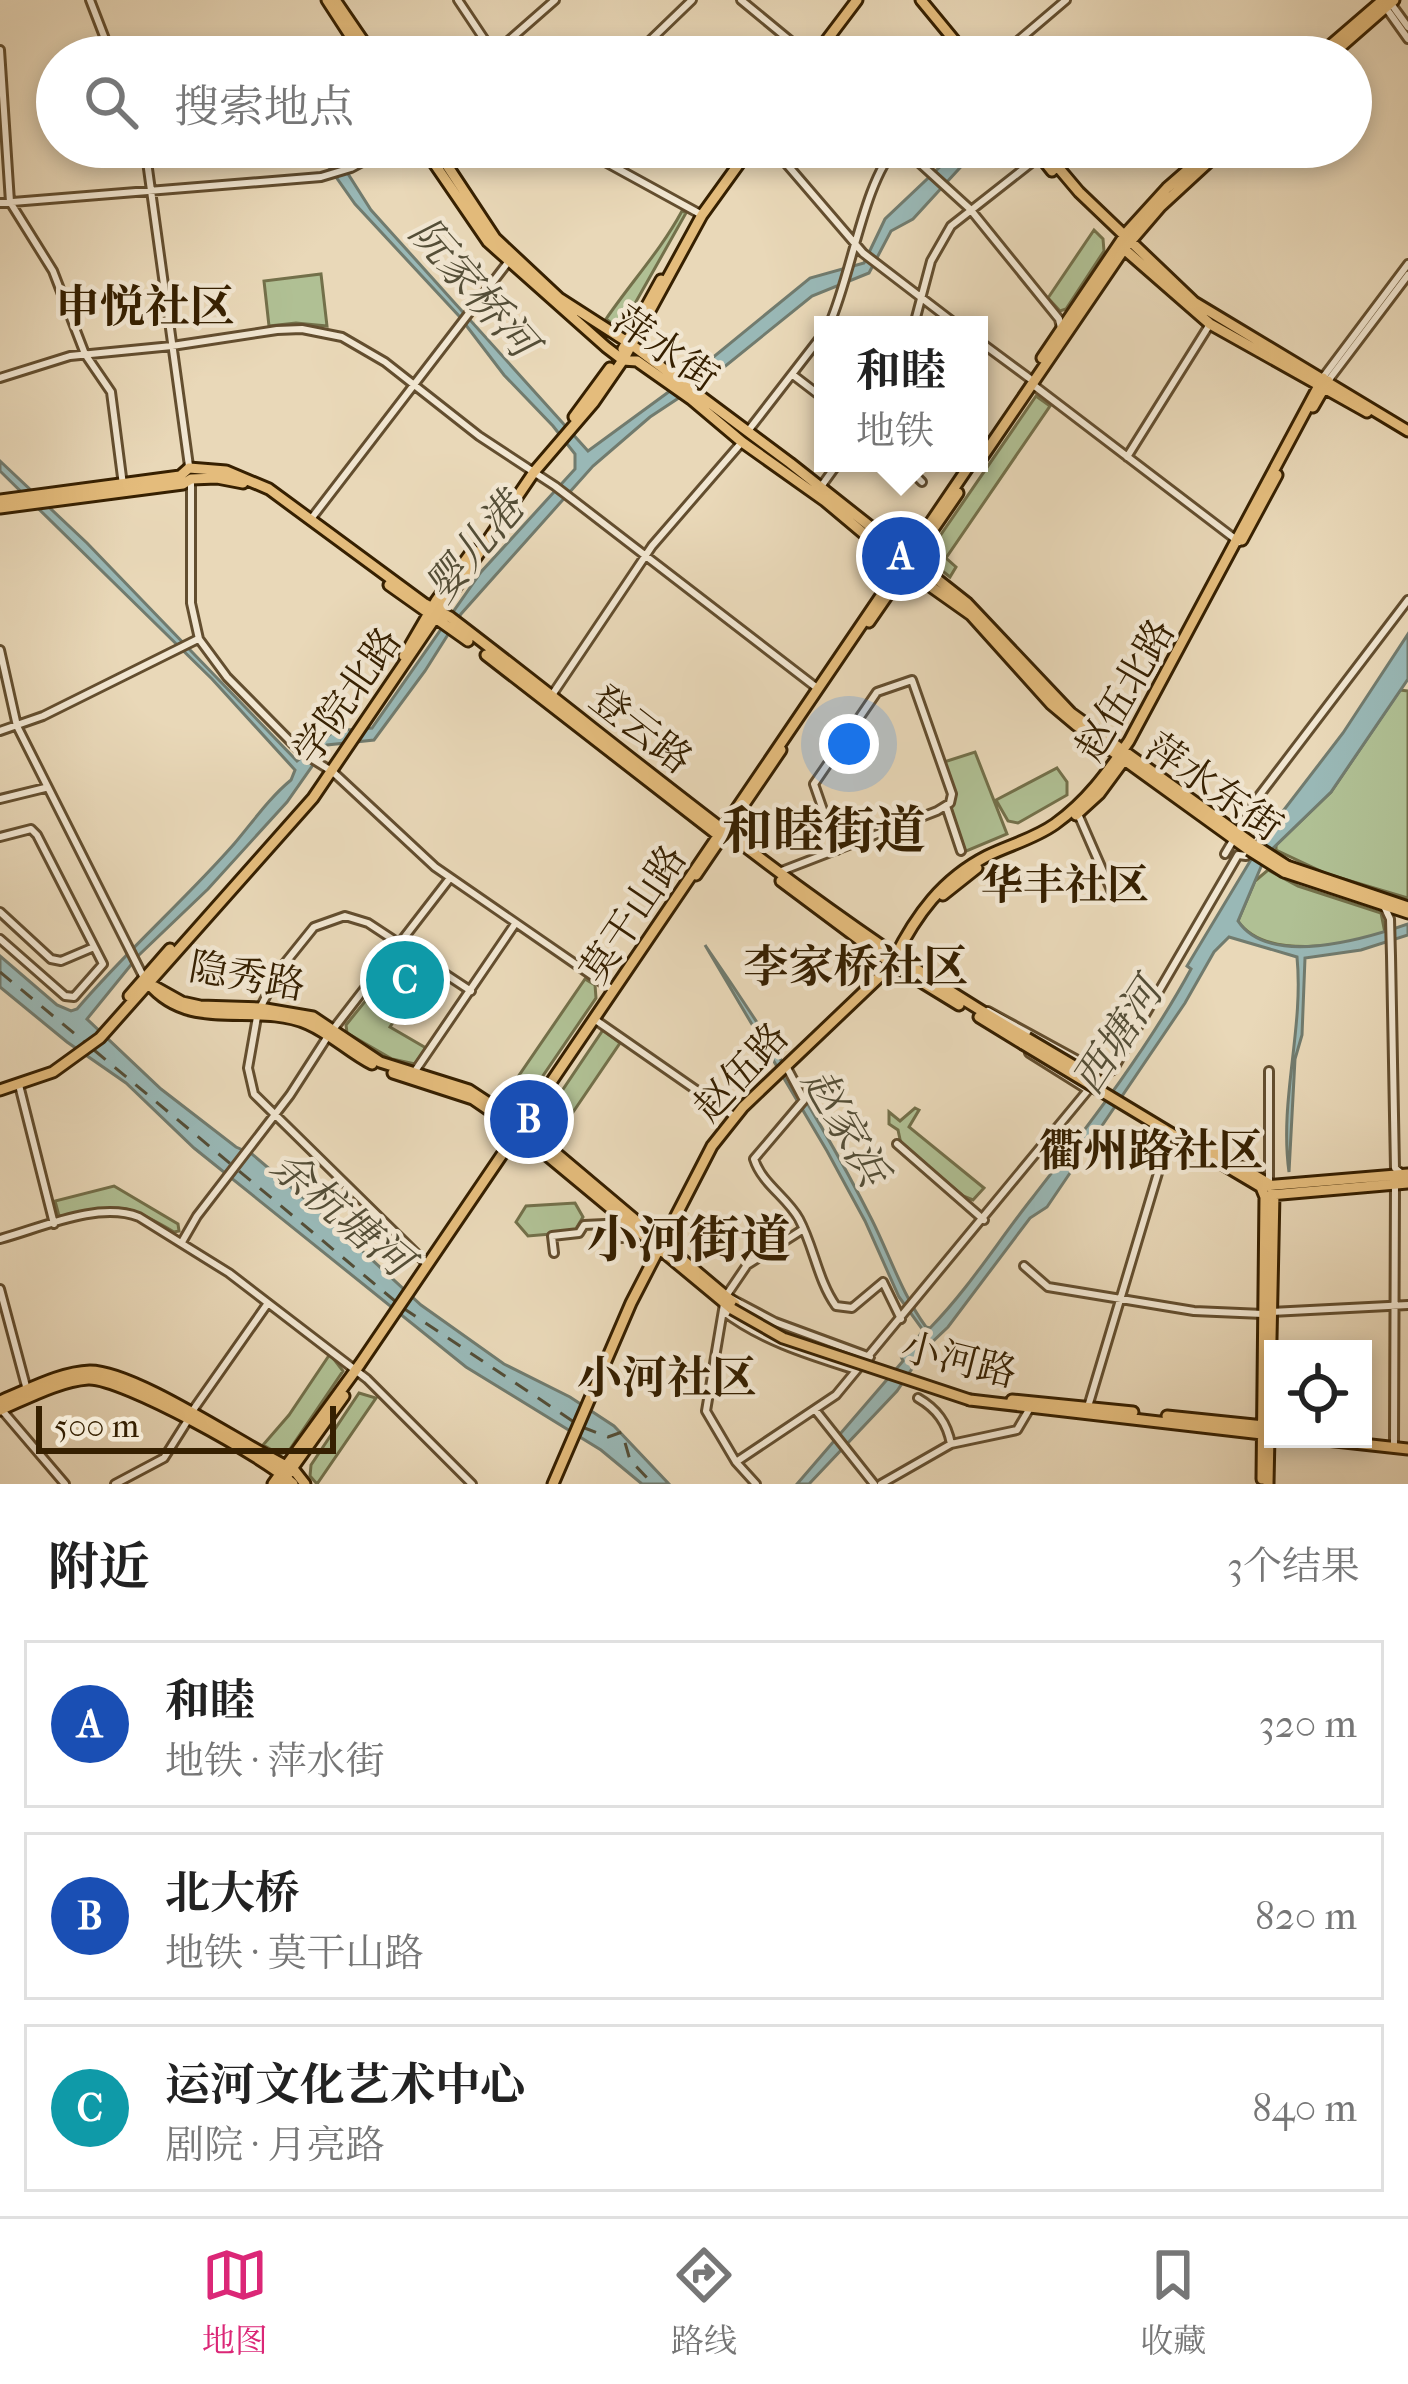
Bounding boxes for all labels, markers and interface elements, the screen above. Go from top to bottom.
search box [36,36,1372,168]
icon: search [78,69,144,135]
text: 搜索地点 [174,81,354,134]
water label: 阮家桥河 [399,209,551,373]
district label: 申悦社区 [55,281,235,334]
street label: 萍水街 [605,297,727,401]
popup [814,316,988,472]
text: 和睦 [856,345,946,398]
text: 地铁 [856,408,934,454]
water label: 婴儿港 [416,480,537,612]
pin: A [862,511,940,601]
street label: 赵伍北路 [1066,611,1184,769]
street label: 学院北路 [283,619,411,773]
street label: 登云路 [581,675,701,783]
your location [819,714,879,774]
street label: 萍水东街 [1137,723,1291,851]
district label: 和睦街道 [722,801,926,861]
street label: 莫干山路 [570,836,696,992]
district label: 华丰社区 [981,861,1149,910]
pin: C [366,935,444,1025]
district label: 李家桥社区 [743,941,969,994]
street label: 隐秀路 [185,943,309,1009]
water label: 西塘河 [1063,965,1177,1103]
street label: 赵伍路 [684,1014,798,1130]
water label: 赵家浜 [792,1060,899,1196]
pin: B [490,1074,568,1164]
district label: 衢州路社区 [1038,1125,1264,1178]
water label: 余杭塘河 [261,1141,426,1291]
district label: 小河街道 [587,1210,791,1270]
street label: 小河路 [897,1324,1021,1396]
map controls [1264,1340,1372,1448]
button: locate [1264,1340,1372,1448]
district label: 小河社区 [577,1352,757,1405]
scale bar [36,1400,336,1453]
text: 500 m [54,1407,139,1446]
text: 附近 [48,1537,150,1597]
text: 3个结果 [1227,1543,1360,1589]
text: 和睦 [165,1675,255,1728]
text: A [77,1701,103,1747]
text: 320 m [1259,1701,1357,1747]
text: 地铁 · 萍水街 [165,1738,385,1784]
text: 北大桥 [165,1867,300,1920]
text: B [77,1893,103,1939]
text: 820 m [1255,1893,1357,1939]
text: 地铁 · 莫干山路 [165,1930,424,1976]
text: 运河文化艺术中心 [165,2059,525,2112]
text: C [77,2085,103,2131]
text: 840 m [1252,2085,1357,2131]
text: 剧院 · 月亮路 [165,2122,385,2168]
tab: 地图 [202,2242,268,2361]
tab: 路线 [671,2242,737,2361]
tab: 收藏 [1140,2242,1206,2361]

